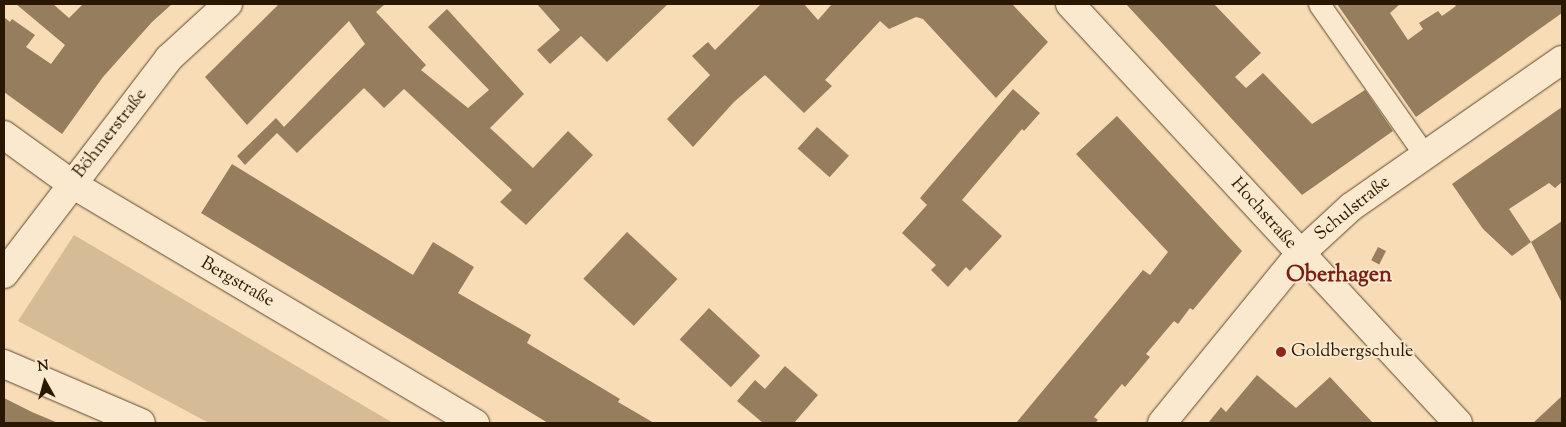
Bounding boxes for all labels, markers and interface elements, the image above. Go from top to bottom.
street label: Böhmerstraße [69,85,153,183]
street label: Schulstraße [1311,172,1395,246]
street label: Hochstraße [1225,174,1301,254]
street label: Bergstraße [196,253,278,313]
district label: Oberhagen [1286,264,1392,290]
place label: Goldbergschule [1291,341,1413,363]
marker: Goldbergschule [1275,346,1287,358]
north arrow [20,357,70,407]
text: N [36,357,50,378]

